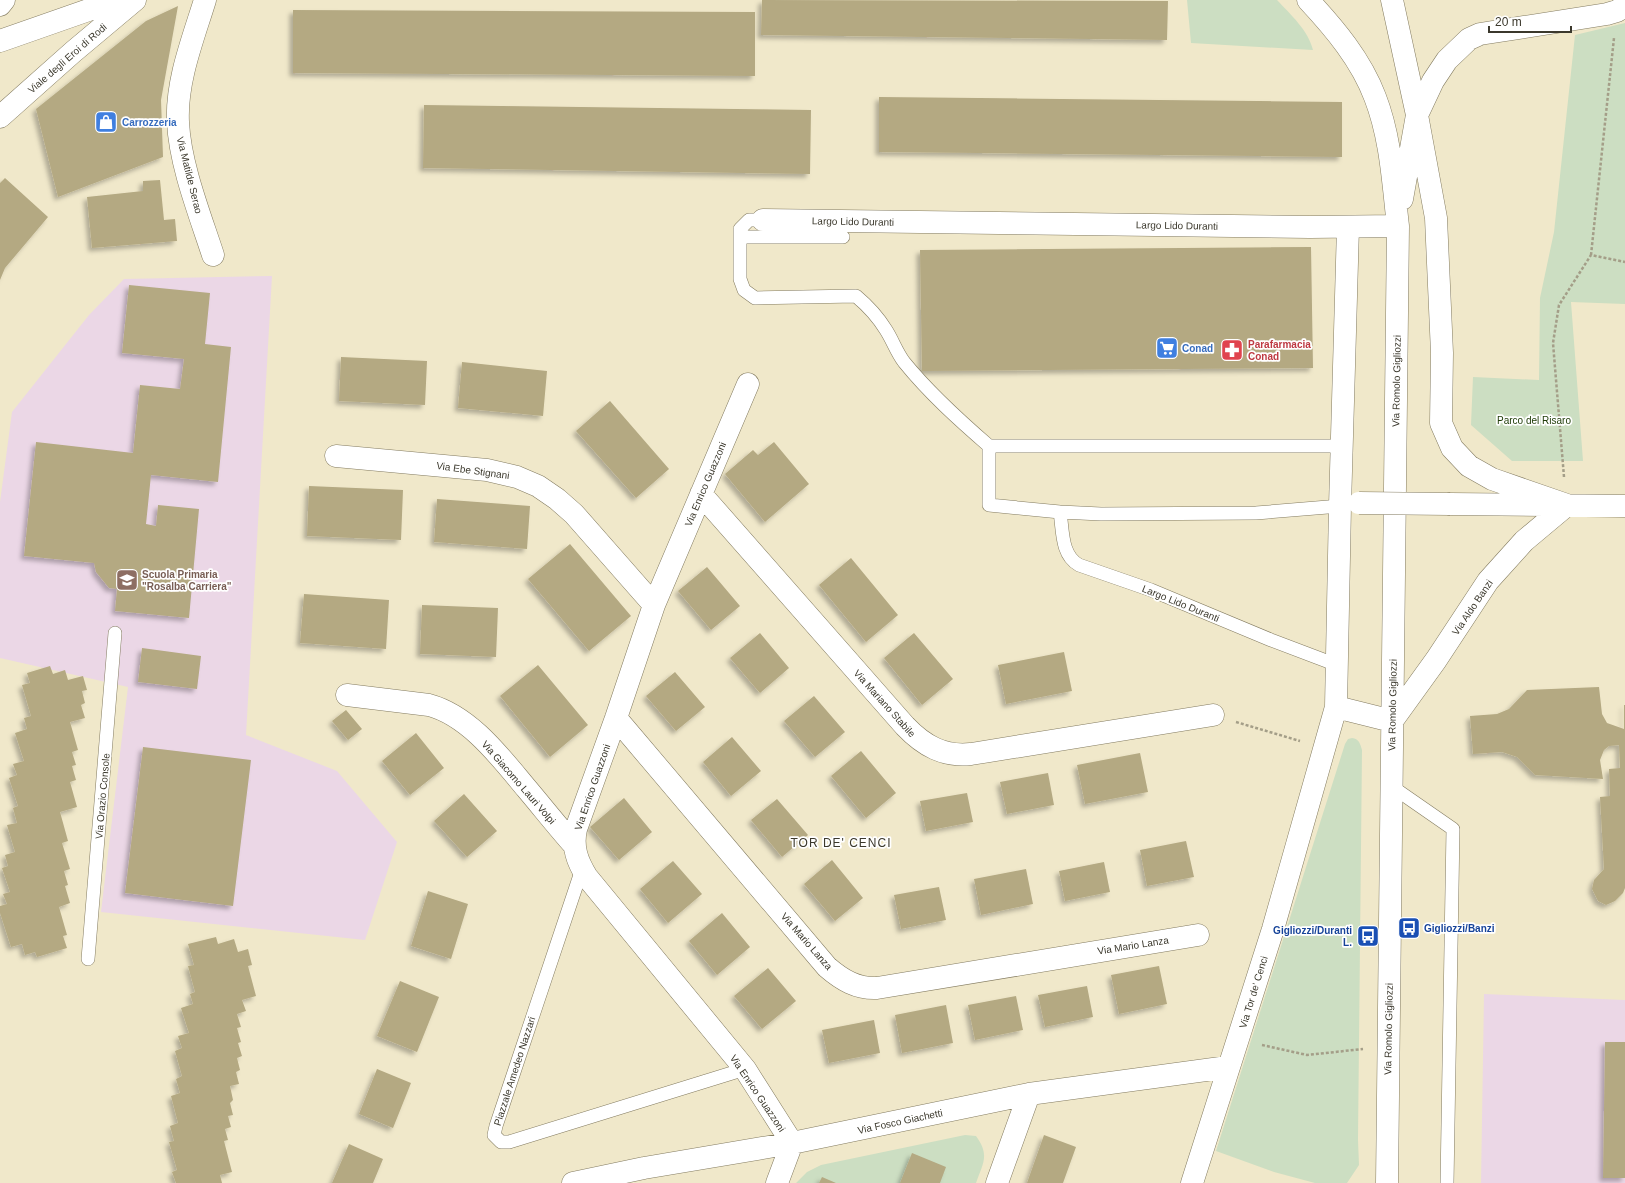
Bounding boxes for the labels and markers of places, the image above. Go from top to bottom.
shop icon: Carrozzeria [93,109,119,135]
place label: Carrozzeria [122,117,177,128]
supermarket icon: Conad [1154,335,1180,361]
pharmacy icon: Parafarmacia Conad [1219,337,1245,363]
place label: Parafarmacia Conad [1248,339,1311,362]
place label: Conad [1182,343,1213,354]
school or university icon: Scuola Primaria "Rosalba Carriera" [114,567,140,593]
place label: Scuola Primaria "Rosalba Carriera" [142,569,232,592]
bus stop icon: Gigliozzi/Banzi [1396,915,1422,941]
bus stop icon: Gigliozzi/Duranti L. [1355,923,1381,949]
place label: Gigliozzi/Banzi [1424,923,1495,934]
place label: Gigliozzi/Duranti L. [1273,925,1352,948]

